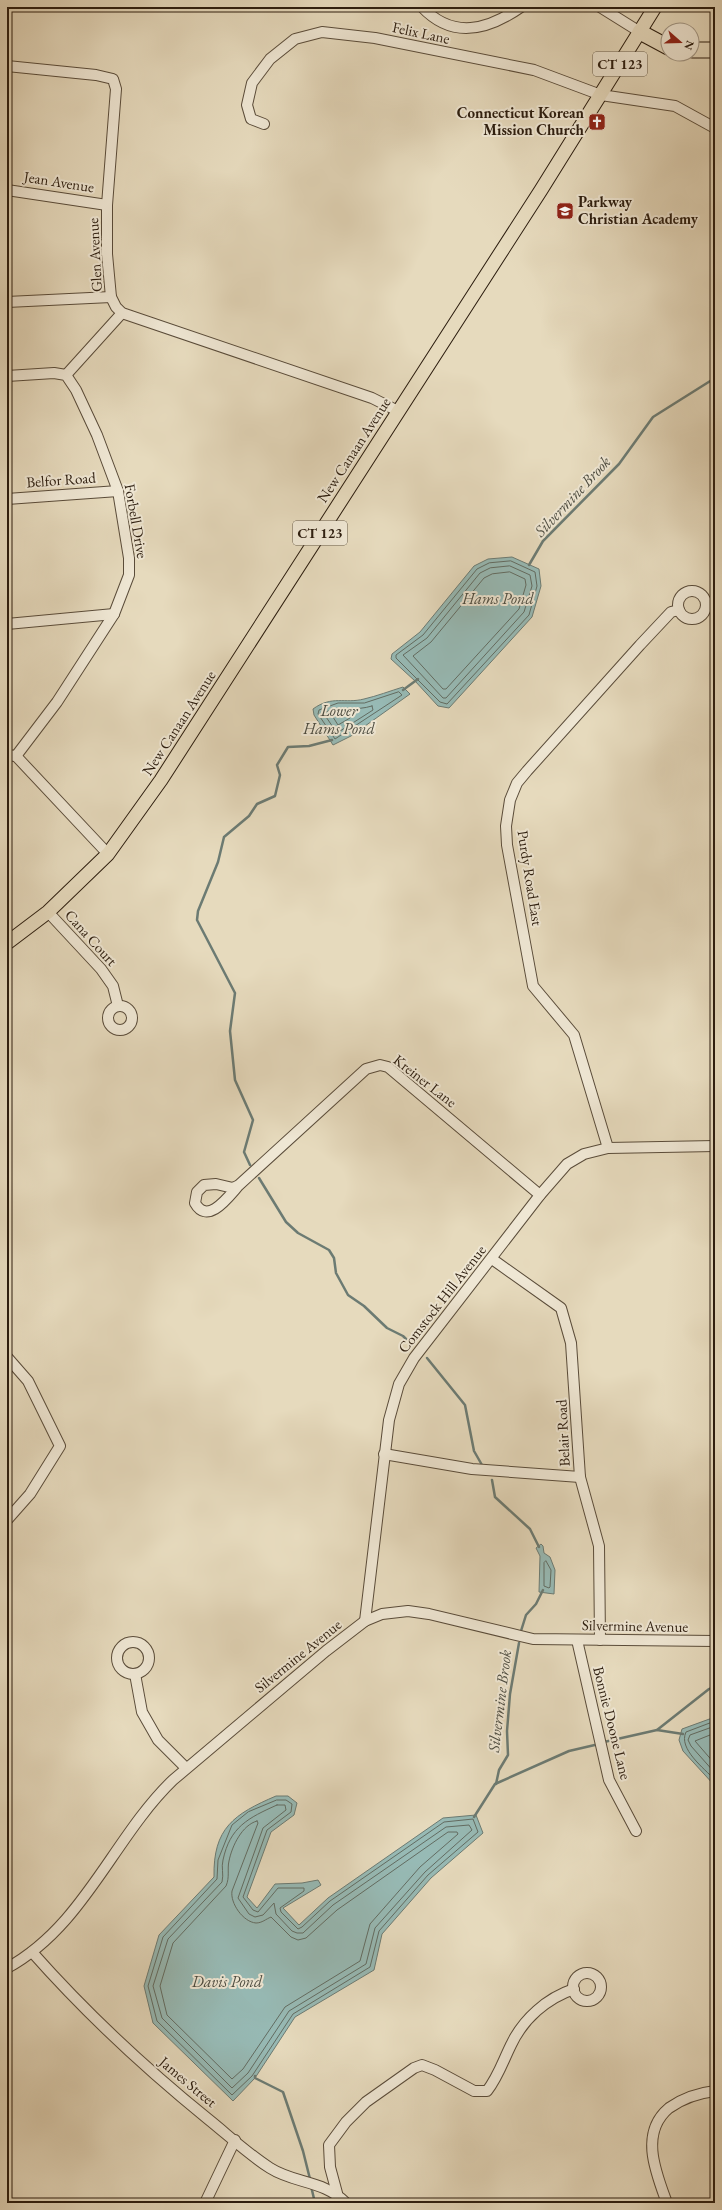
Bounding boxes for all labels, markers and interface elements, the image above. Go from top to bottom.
street label: Felix Lane [391,17,452,48]
north arrow [660,22,700,62]
text: N [681,39,697,52]
road number: CT 123 [593,52,647,76]
place label: Connecticut Korean Mission Church [457,103,585,139]
church icon: Connecticut Korean Mission Church [587,112,607,132]
street label: Jean Avenue [21,166,96,196]
place label: Parkway Christian Academy [578,192,699,228]
school or university icon: Parkway Christian Academy [555,201,575,221]
street label: Glen Avenue [83,217,106,293]
street label: New Canaan Avenue [313,393,395,506]
water label: Silvermine Brook [529,451,616,542]
street label: Belfor Road [26,468,97,491]
street label: Forbell Drive [121,482,152,560]
road number: CT 123 [293,521,347,545]
water label: Hams Pond [461,588,535,609]
street label: New Canaan Avenue [138,666,220,779]
water label: Lower Hams Pond [302,700,376,739]
street label: Purdy Road East [514,829,547,927]
street label: Cana Court [61,906,122,970]
street label: Kreiner Lane [390,1050,461,1111]
street label: Comstock Hill Avenue [394,1241,490,1357]
street label: Belair Road [551,1399,574,1467]
street label: Silvermine Avenue [250,1615,345,1697]
street label: Silvermine Avenue [582,1615,689,1636]
water label: Silvermine Brook [483,1648,516,1754]
street label: Bonnie Doone Lane [589,1664,636,1782]
water label: Davis Pond [191,1971,263,1992]
street label: James Street [154,2051,221,2111]

